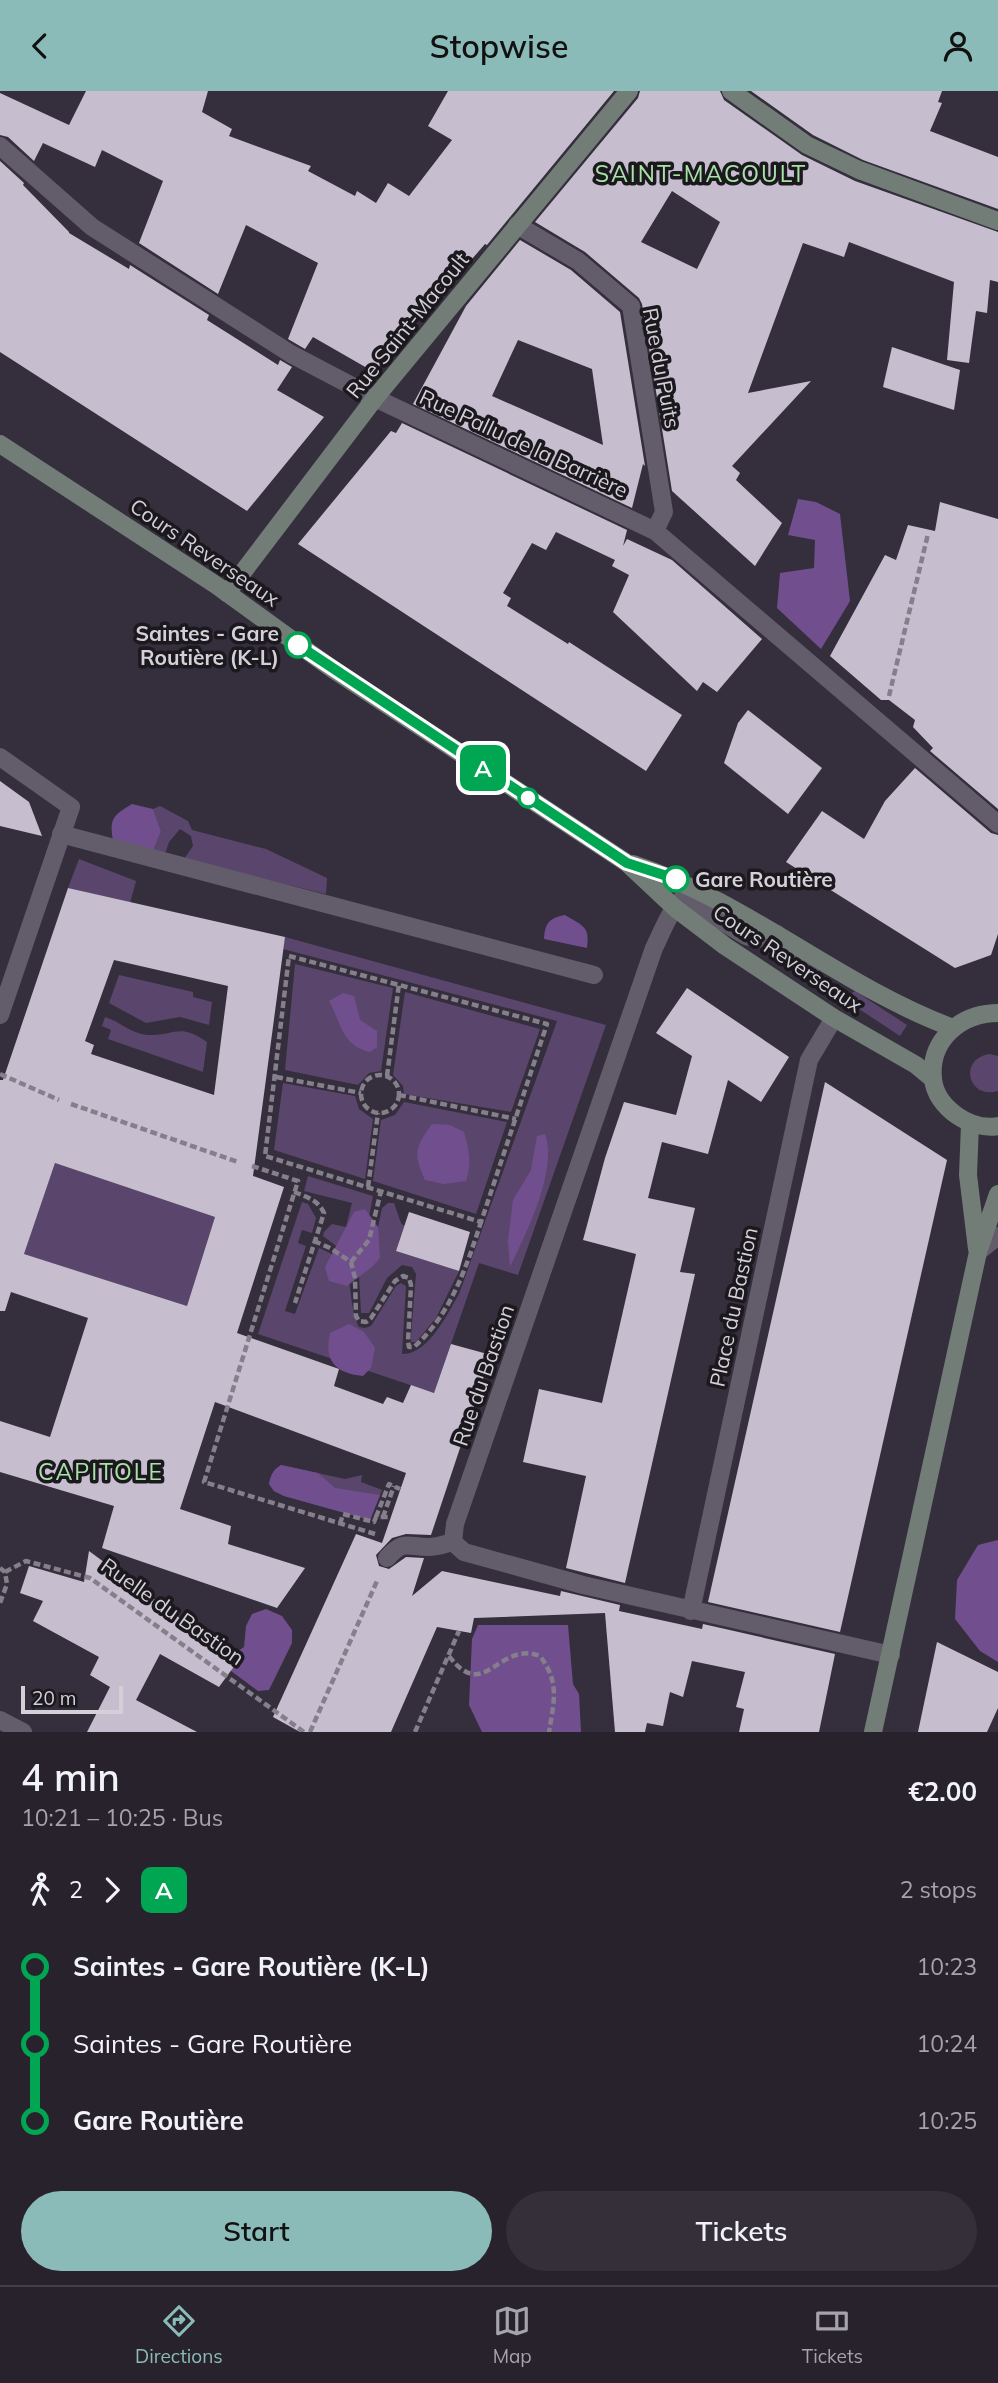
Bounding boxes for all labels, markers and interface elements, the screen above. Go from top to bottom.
text: Stopwise [430,26,568,66]
icon: back [21,27,59,65]
icon: person [939,27,977,65]
district label: SAINT-MACOULT [595,159,807,188]
street label: Rue Saint-Macoult [340,247,474,403]
street label: Rue du Puits [638,306,686,430]
street label: Rue Pallu de la Barrière [416,383,632,503]
street label: Cours Reverseaux [125,492,285,612]
place label: Saintes - Gare Routière (K-L) [136,620,279,670]
marker: Saintes - Gare Routière (K-L) [285,632,311,658]
line badge: A [460,745,506,791]
text: A [474,753,492,783]
unlabelled marker [518,788,538,808]
marker: Gare Routière [663,866,689,892]
place label: Gare Routière [695,866,833,892]
street label: Cours Reverseaux [708,898,868,1018]
street label: Place du Bastion [703,1225,763,1389]
street label: Rue du Bastion [447,1301,519,1449]
district label: CAPITOLE [38,1457,164,1486]
street label: Ruelle du Bastion [96,1552,250,1670]
scale bar [21,1683,122,1715]
text: 20 m [32,1686,76,1710]
text: 4 min [21,1753,120,1801]
text: €2.00 [908,1775,977,1808]
text: 10:21 – 10:25 · Bus [21,1803,223,1832]
icon: walk [21,1871,59,1909]
icon: forward [93,1871,131,1909]
text: 2 [69,1875,83,1904]
text: A [155,1875,173,1905]
text: 2 stops [900,1875,977,1904]
text: Saintes - Gare Routière (K-L) [73,1950,430,1983]
text: 10:23 [917,1952,977,1981]
text: Saintes - Gare Routière [73,2027,352,2060]
text: 10:24 [917,2029,977,2058]
text: Gare Routière [73,2104,244,2137]
text: 10:25 [917,2106,977,2135]
button: Start [21,2191,492,2271]
button: Tickets [506,2191,977,2271]
tab: Directions [135,2302,223,2368]
tab: Map [493,2302,532,2368]
tab: Tickets [802,2302,863,2368]

